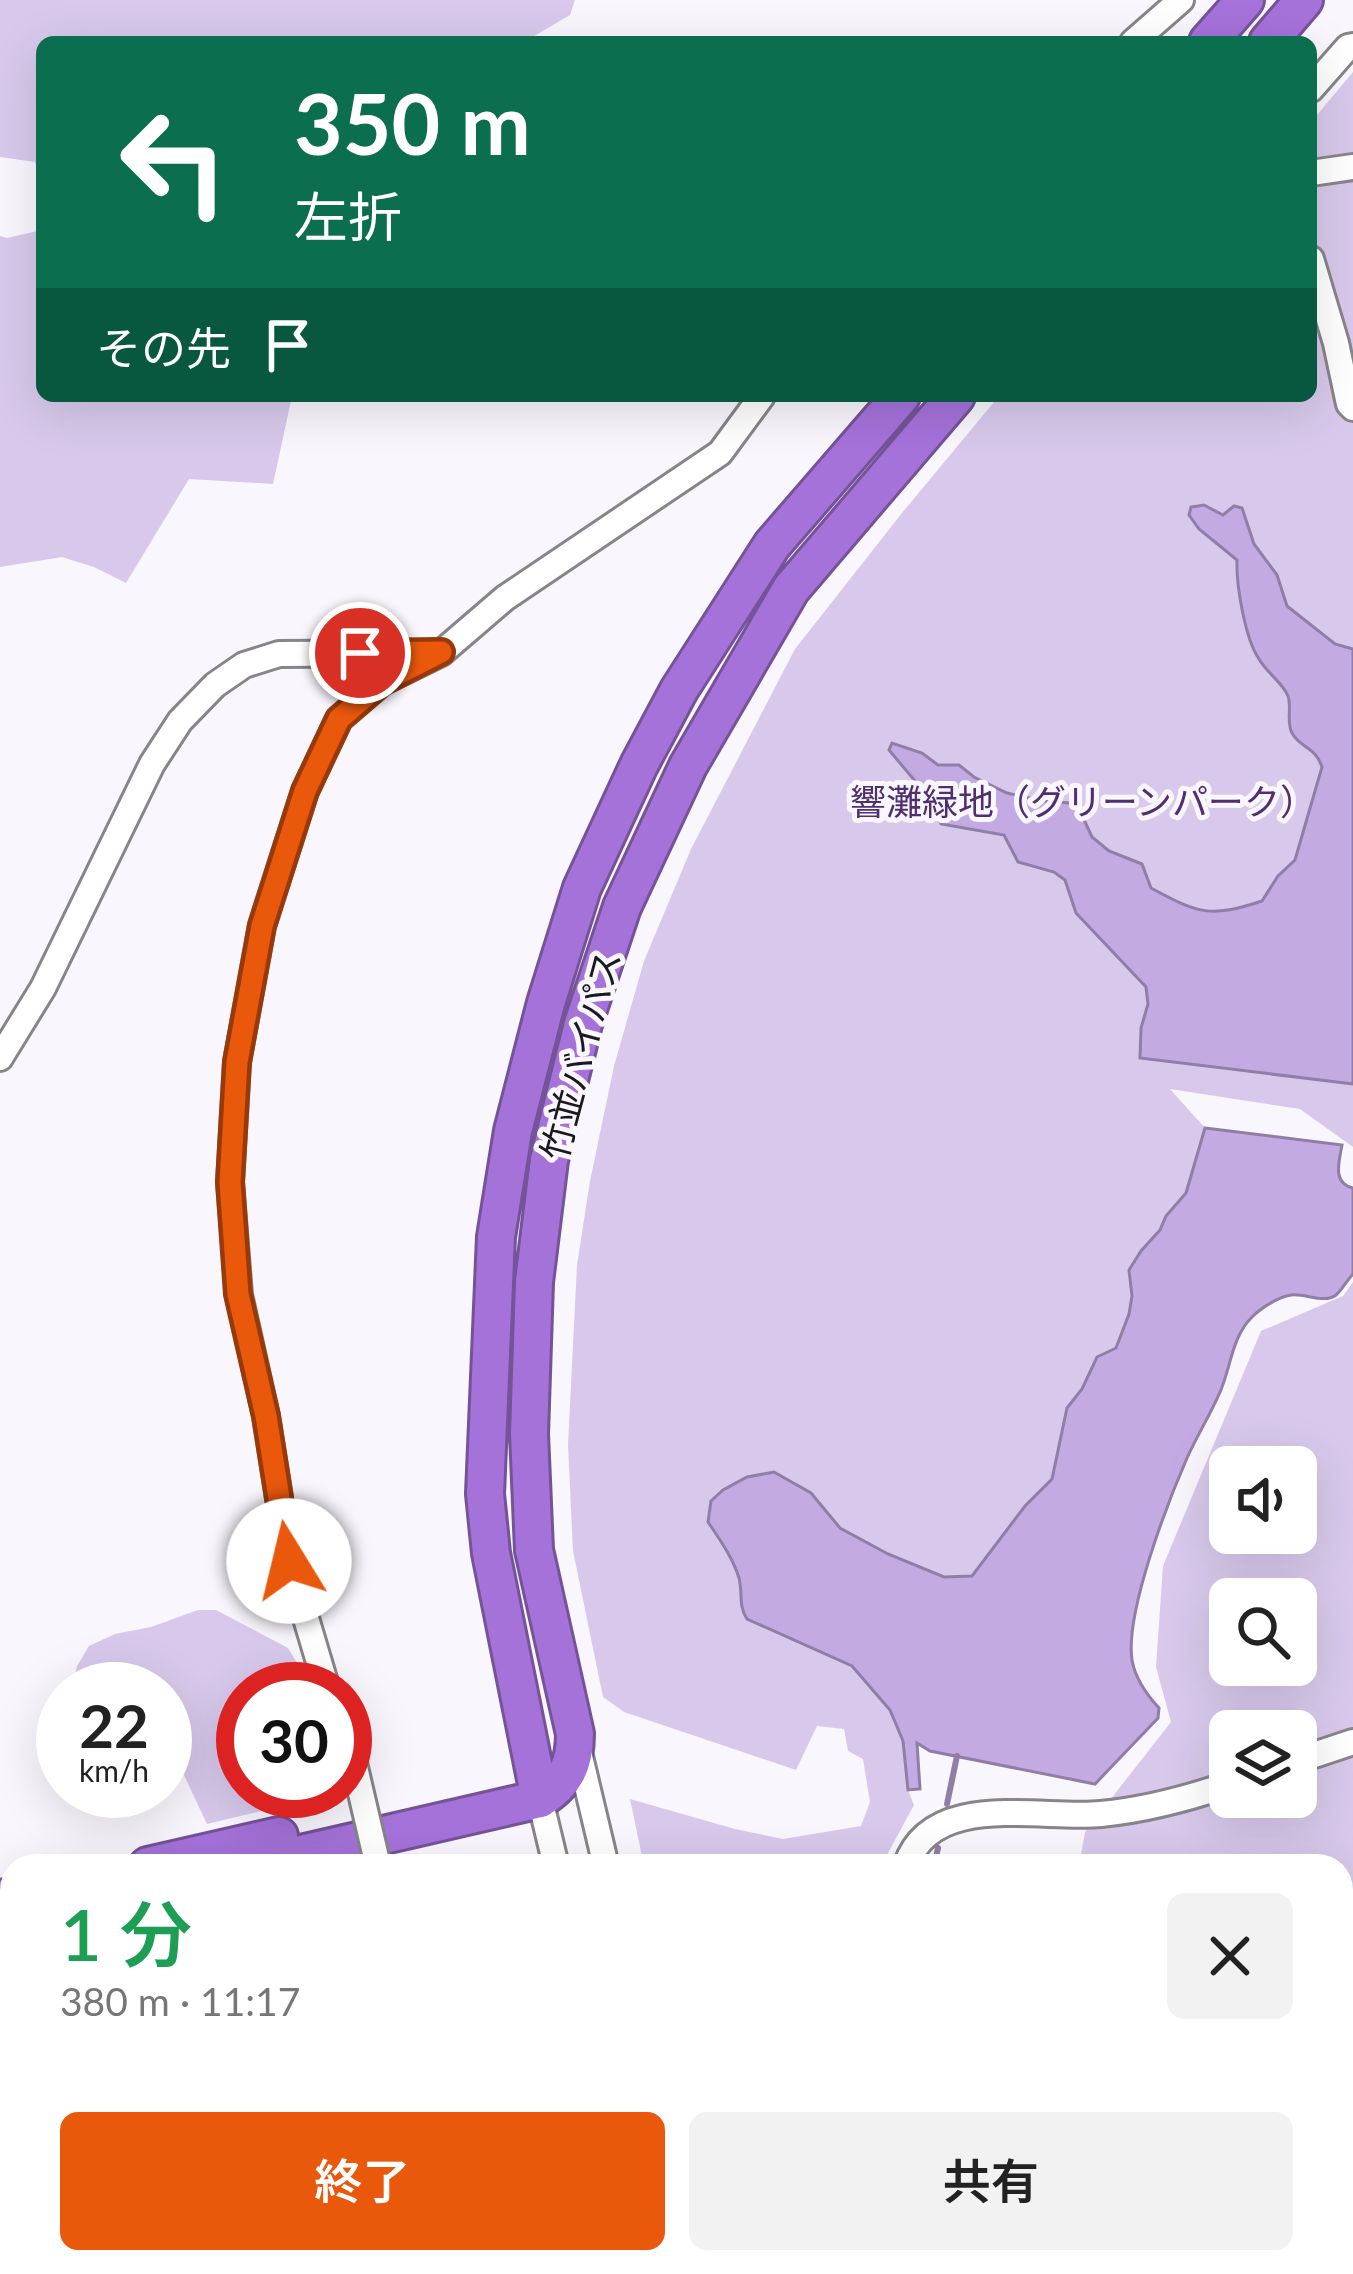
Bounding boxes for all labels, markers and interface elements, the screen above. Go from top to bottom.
text: 350 m [294,72,531,173]
icon: left [96,84,252,240]
text: 左折 [294,184,402,249]
icon: arrive [255,312,321,378]
text: その先 [96,321,231,375]
pin [309,602,411,704]
icon: arrive [327,620,393,686]
park label: 響灘緑地（グリーンパーク） [850,779,1316,823]
street label: 竹並バイパス [531,945,629,1165]
map controls [1209,1446,1317,1818]
button: sound [1209,1446,1317,1554]
position arrow [226,1498,352,1624]
button: search [1209,1578,1317,1686]
speed limit sign: 30 [216,1662,372,1818]
text: 22 [79,1689,149,1761]
button: layers [1209,1710,1317,1818]
text: km/h [79,1752,149,1788]
text: 1 分 [60,1890,192,1976]
button: close [1167,1893,1293,2019]
text: 380 m · 11:17 [60,1978,300,2024]
button: 終了 [60,2112,665,2250]
button: 共有 [689,2112,1293,2250]

